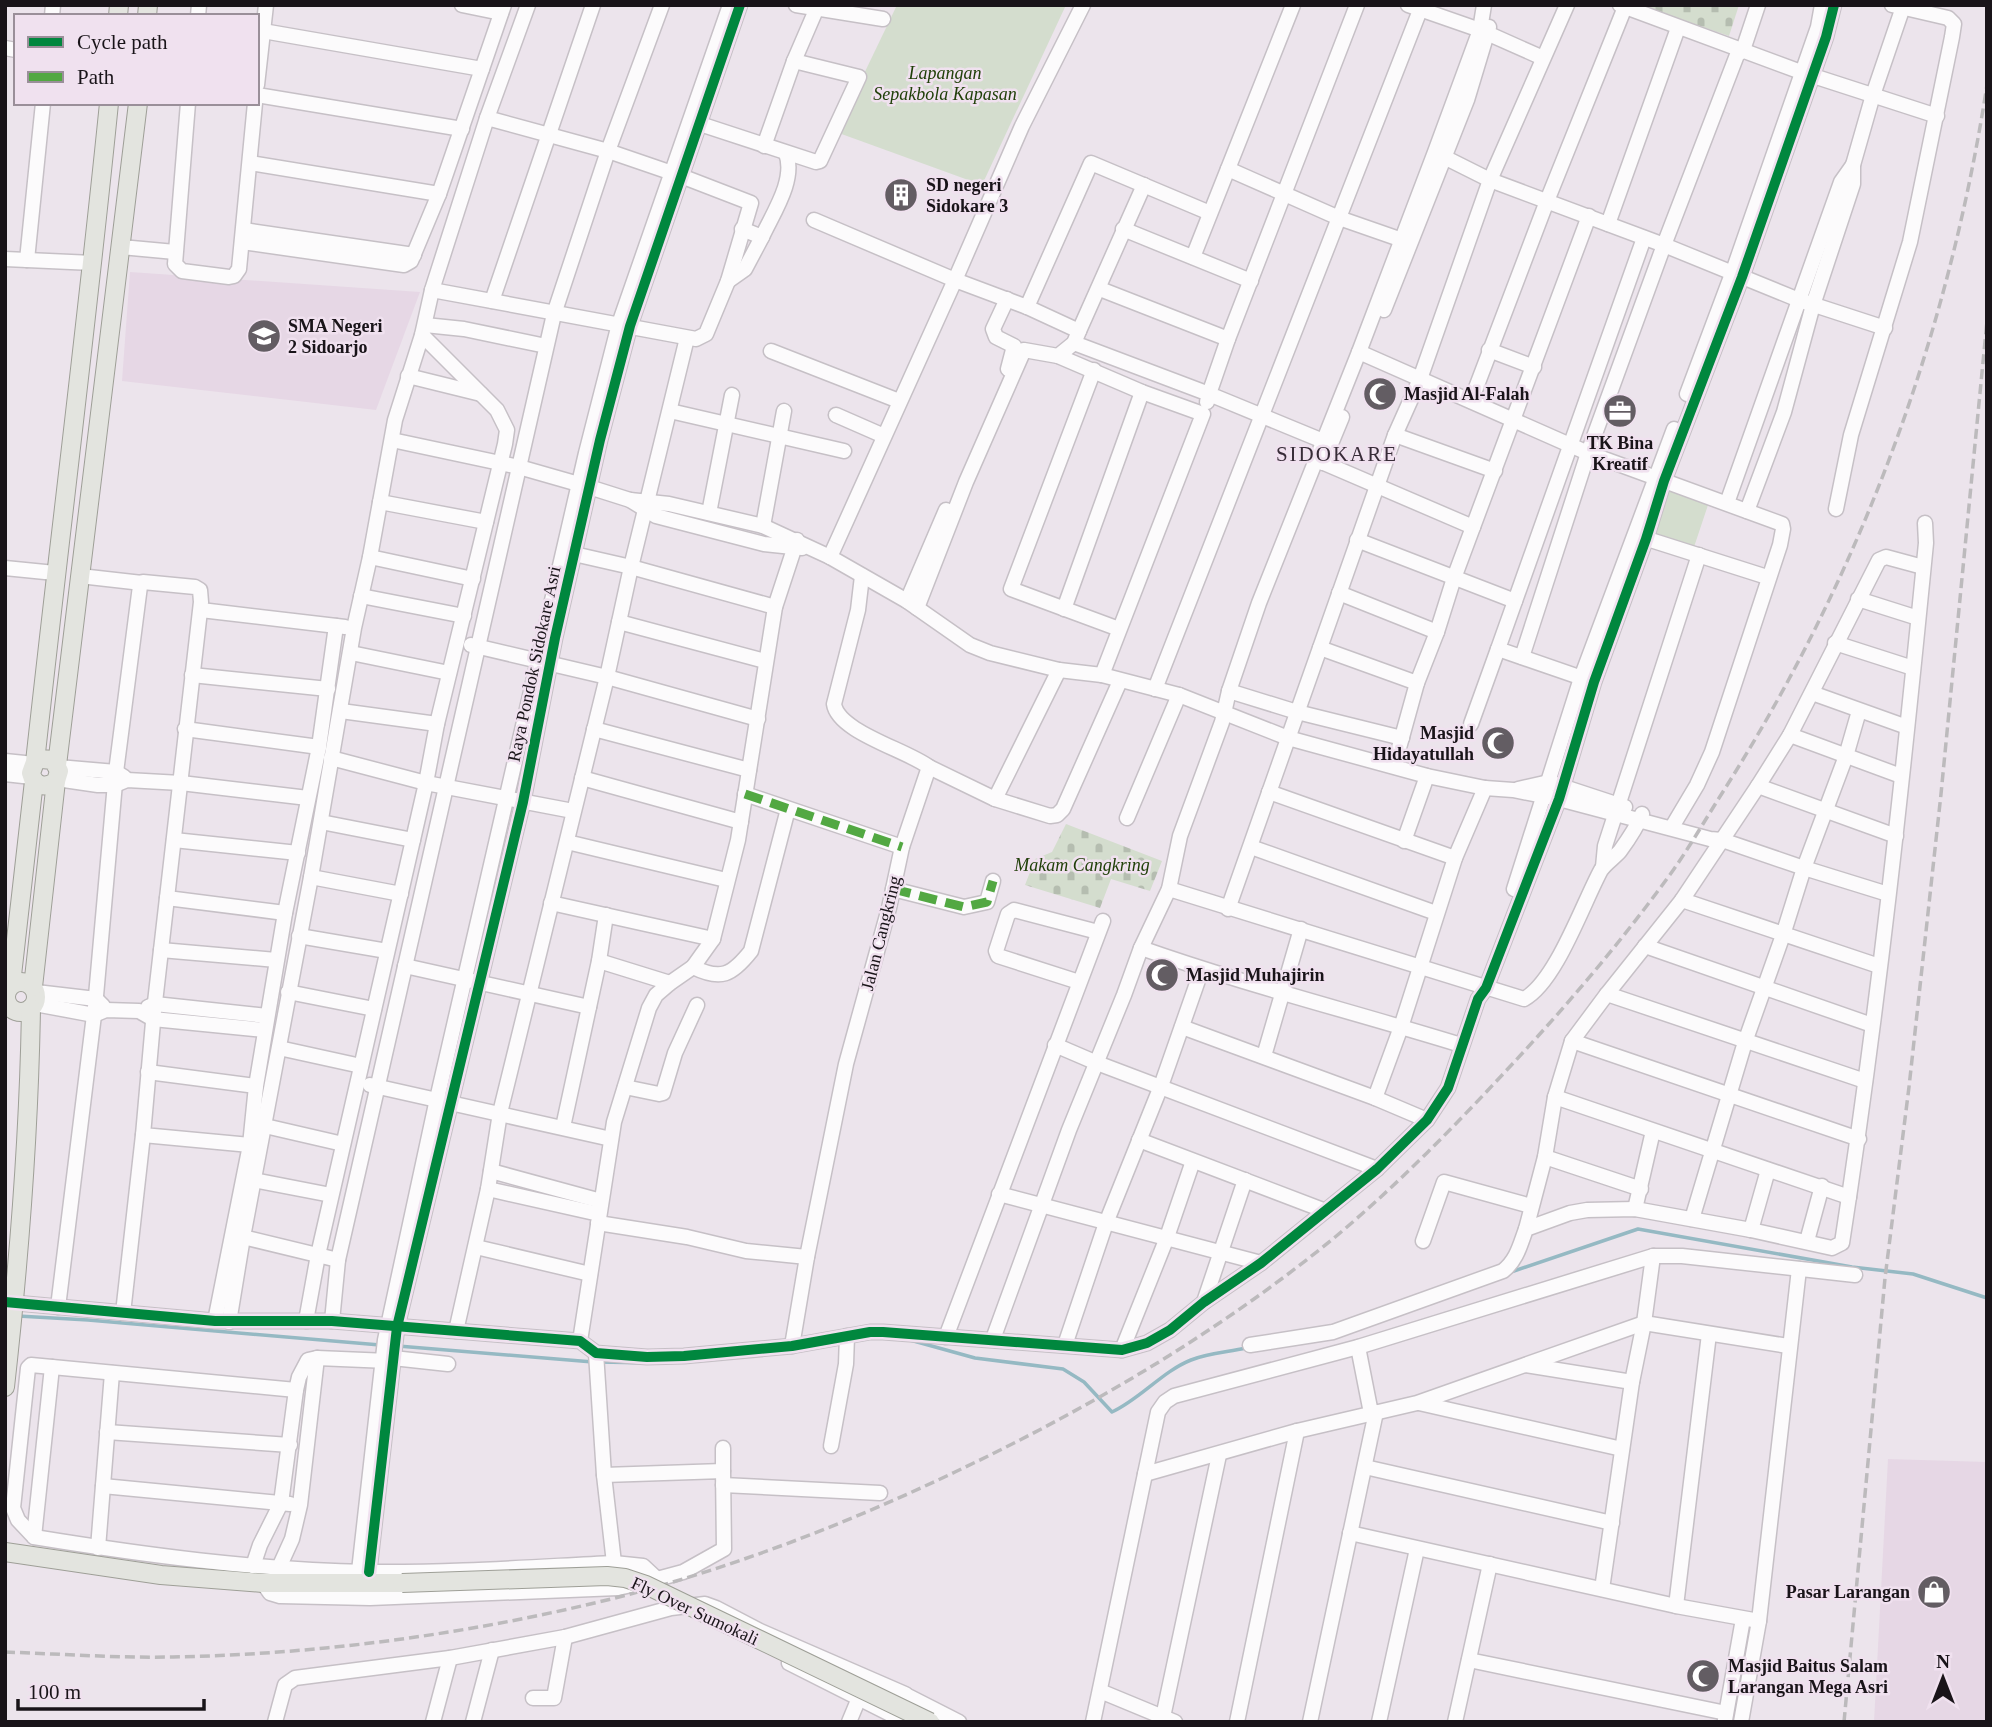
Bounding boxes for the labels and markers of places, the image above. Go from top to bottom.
place label: SD negeri Sidokare 3 [926,175,1008,216]
building icon: SD negeri Sidokare 3 [882,176,920,214]
place label: SMA Negeri 2 Sidoarjo [288,316,382,357]
school or university icon: SMA Negeri 2 Sidoarjo [245,317,283,355]
mosque icon: Masjid Al-Falah [1361,375,1399,413]
place label: Masjid Al-Falah [1404,384,1530,404]
office icon: TK Bina Kreatif [1601,392,1639,430]
place label: TK Bina Kreatif [1587,433,1653,474]
place label: Masjid Hidayatullah [1373,723,1474,764]
mosque icon: Masjid Hidayatullah [1479,724,1517,762]
mosque icon: Masjid Muhajirin [1143,956,1181,994]
place label: Masjid Muhajirin [1186,965,1325,985]
shop icon: Pasar Larangan [1915,1573,1953,1611]
place label: Pasar Larangan [1786,1582,1910,1602]
place label: Masjid Baitus Salam Larangan Mega Asri [1728,1656,1888,1697]
mosque icon: Masjid Baitus Salam Larangan Mega Asri [1684,1657,1722,1695]

